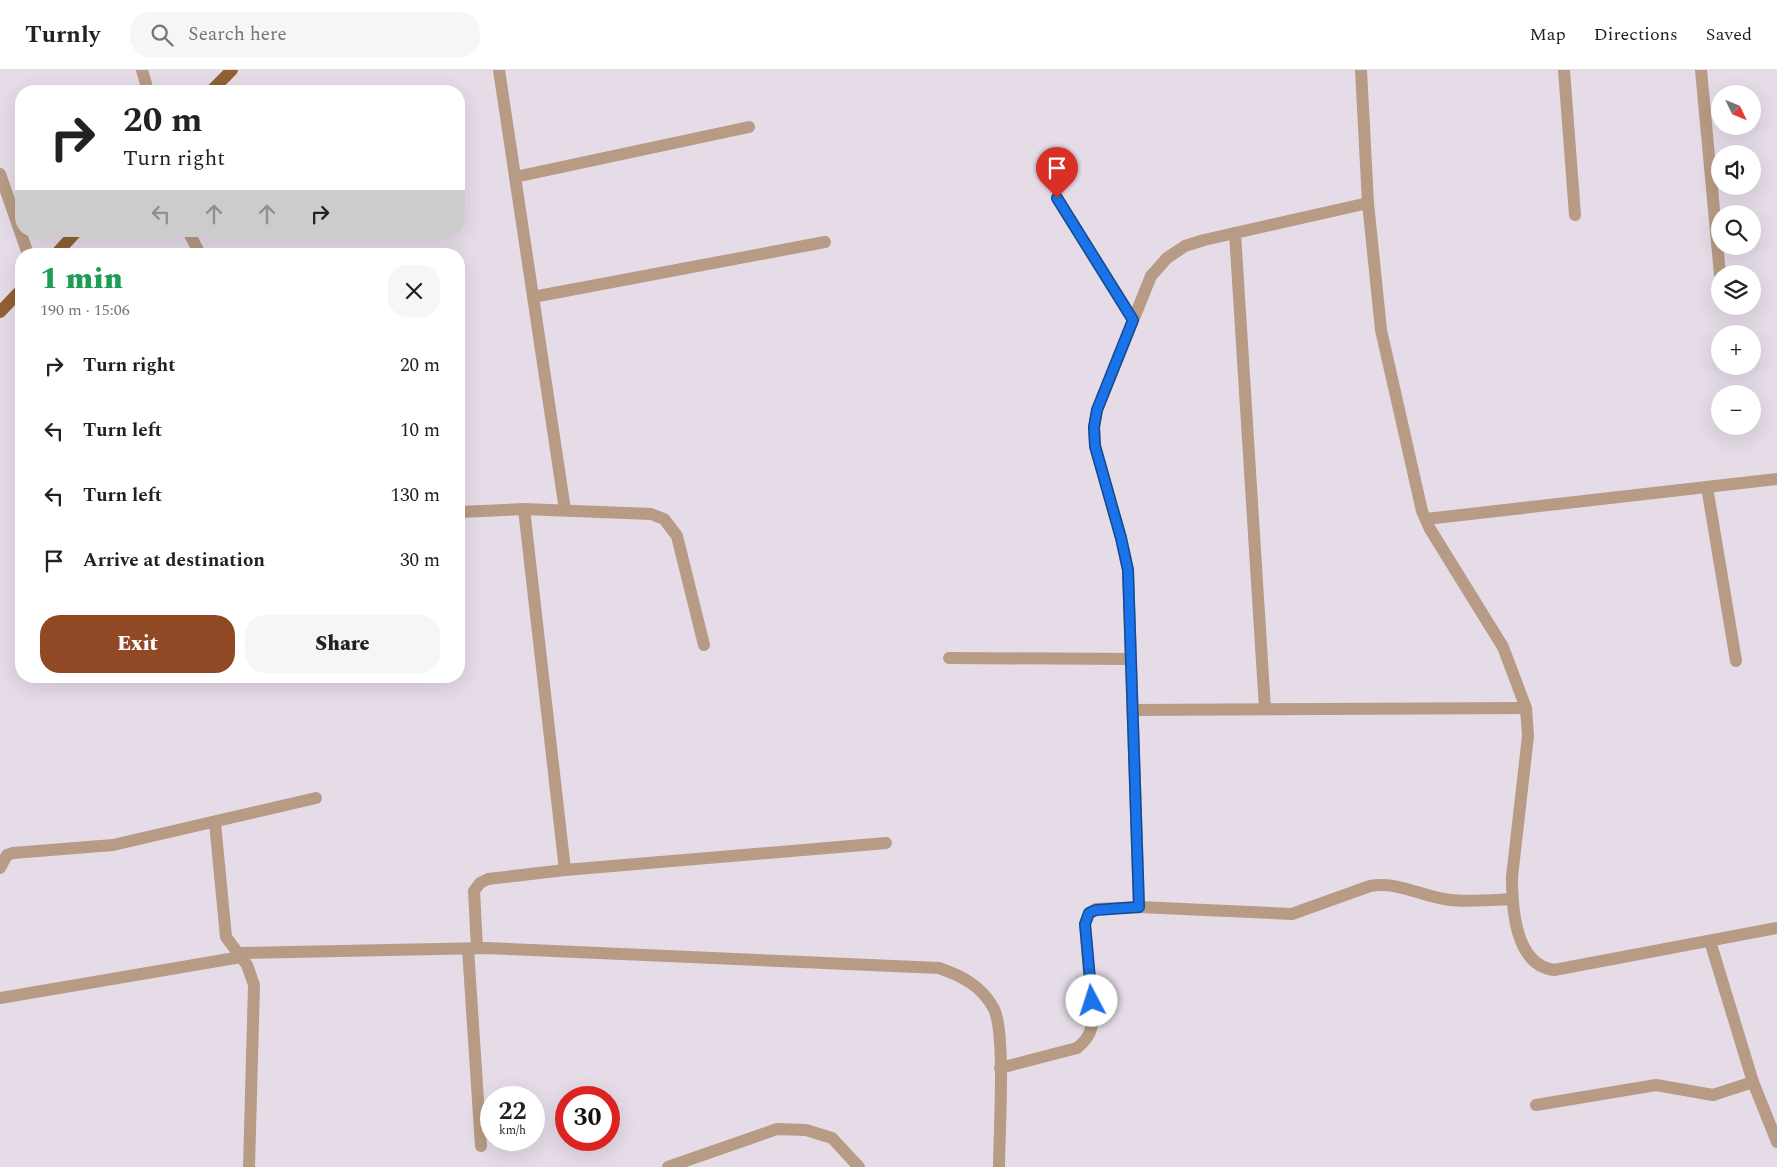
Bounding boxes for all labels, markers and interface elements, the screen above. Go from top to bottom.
search box [130,12,480,57]
text: Turnly [25,17,100,53]
text: Search here [188,20,287,49]
icon: search [148,21,176,49]
text: Map [1530,21,1566,48]
text: Directions [1594,21,1678,48]
text: Saved [1706,21,1752,48]
north arrow [1711,85,1761,135]
map controls [1711,85,1761,435]
text: 20 m [123,94,203,147]
icon: right [40,105,105,170]
text: Turn right [123,142,225,175]
button: sound [1711,145,1761,195]
pin [1036,147,1078,198]
icon: arrive [1043,154,1071,182]
icon: left [147,200,175,228]
icon: ahead [200,200,228,228]
icon: ahead [253,200,281,228]
icon: right [306,200,334,228]
button: search [1711,205,1761,255]
text: 1 min [40,256,123,302]
button: close [388,265,440,317]
button: layers [1711,265,1761,315]
text: 190 m · 15:06 [40,298,130,322]
button: + [1711,325,1761,375]
text: Turn right [83,351,176,380]
text: 20 m [400,351,440,380]
icon: right [40,352,68,380]
button: − [1711,385,1761,435]
text: Turn left [83,416,162,445]
text: 10 m [400,416,440,445]
icon: left [40,417,68,445]
text: Turn left [83,481,162,510]
text: 130 m [390,481,440,510]
icon: left [40,482,68,510]
text: Arrive at destination [83,546,265,575]
text: 30 m [400,546,440,575]
icon: arrive [40,547,68,575]
button: Exit [40,615,235,673]
button: Share [245,615,440,673]
position arrow [1065,974,1117,1026]
speed limit sign: 30 [555,1086,620,1151]
text: 22 [498,1093,527,1131]
text: km/h [499,1121,526,1140]

